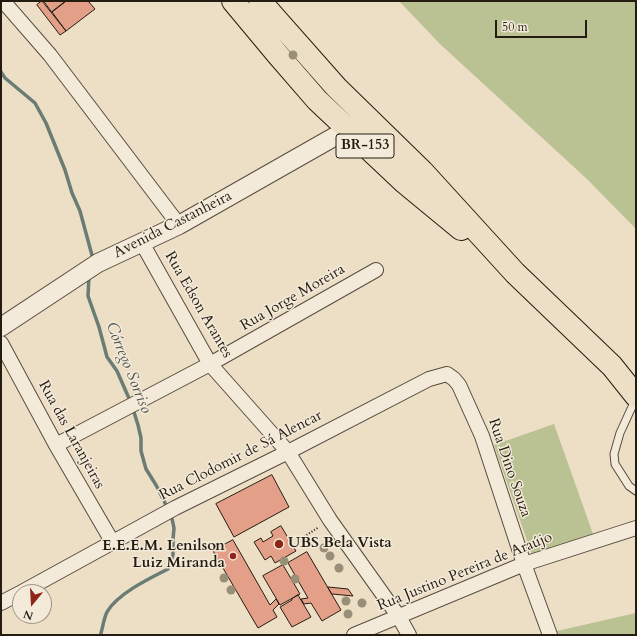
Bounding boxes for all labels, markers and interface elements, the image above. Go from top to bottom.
scale bar [497,12,589,38]
text: 50 m [502,19,528,35]
road number: BR-153 [336,134,394,158]
street label: Avenida Castanheira [111,187,235,263]
street label: Rua Edson Arantes [160,249,236,361]
street label: Rua Jorge Moreira [238,261,348,335]
water label: Córrego Sorriso [101,319,155,417]
street label: Rua das Laranjeiras [34,378,108,492]
street label: Rua Clodomir de Sá Alencar [157,407,325,505]
street label: Rua Dino Souza [484,416,534,520]
street label: Rua Justino Pereira de Araújo [375,529,555,615]
place label: UBS Bela Vista [288,535,392,553]
place label: E.E.E.M. Lenilson Luiz Miranda [102,538,225,573]
marker: UBS Bela Vista [273,538,285,550]
marker: E.E.E.M. Lenilson Luiz Miranda [228,551,238,561]
north arrow [12,584,52,624]
text: N [22,606,35,624]

